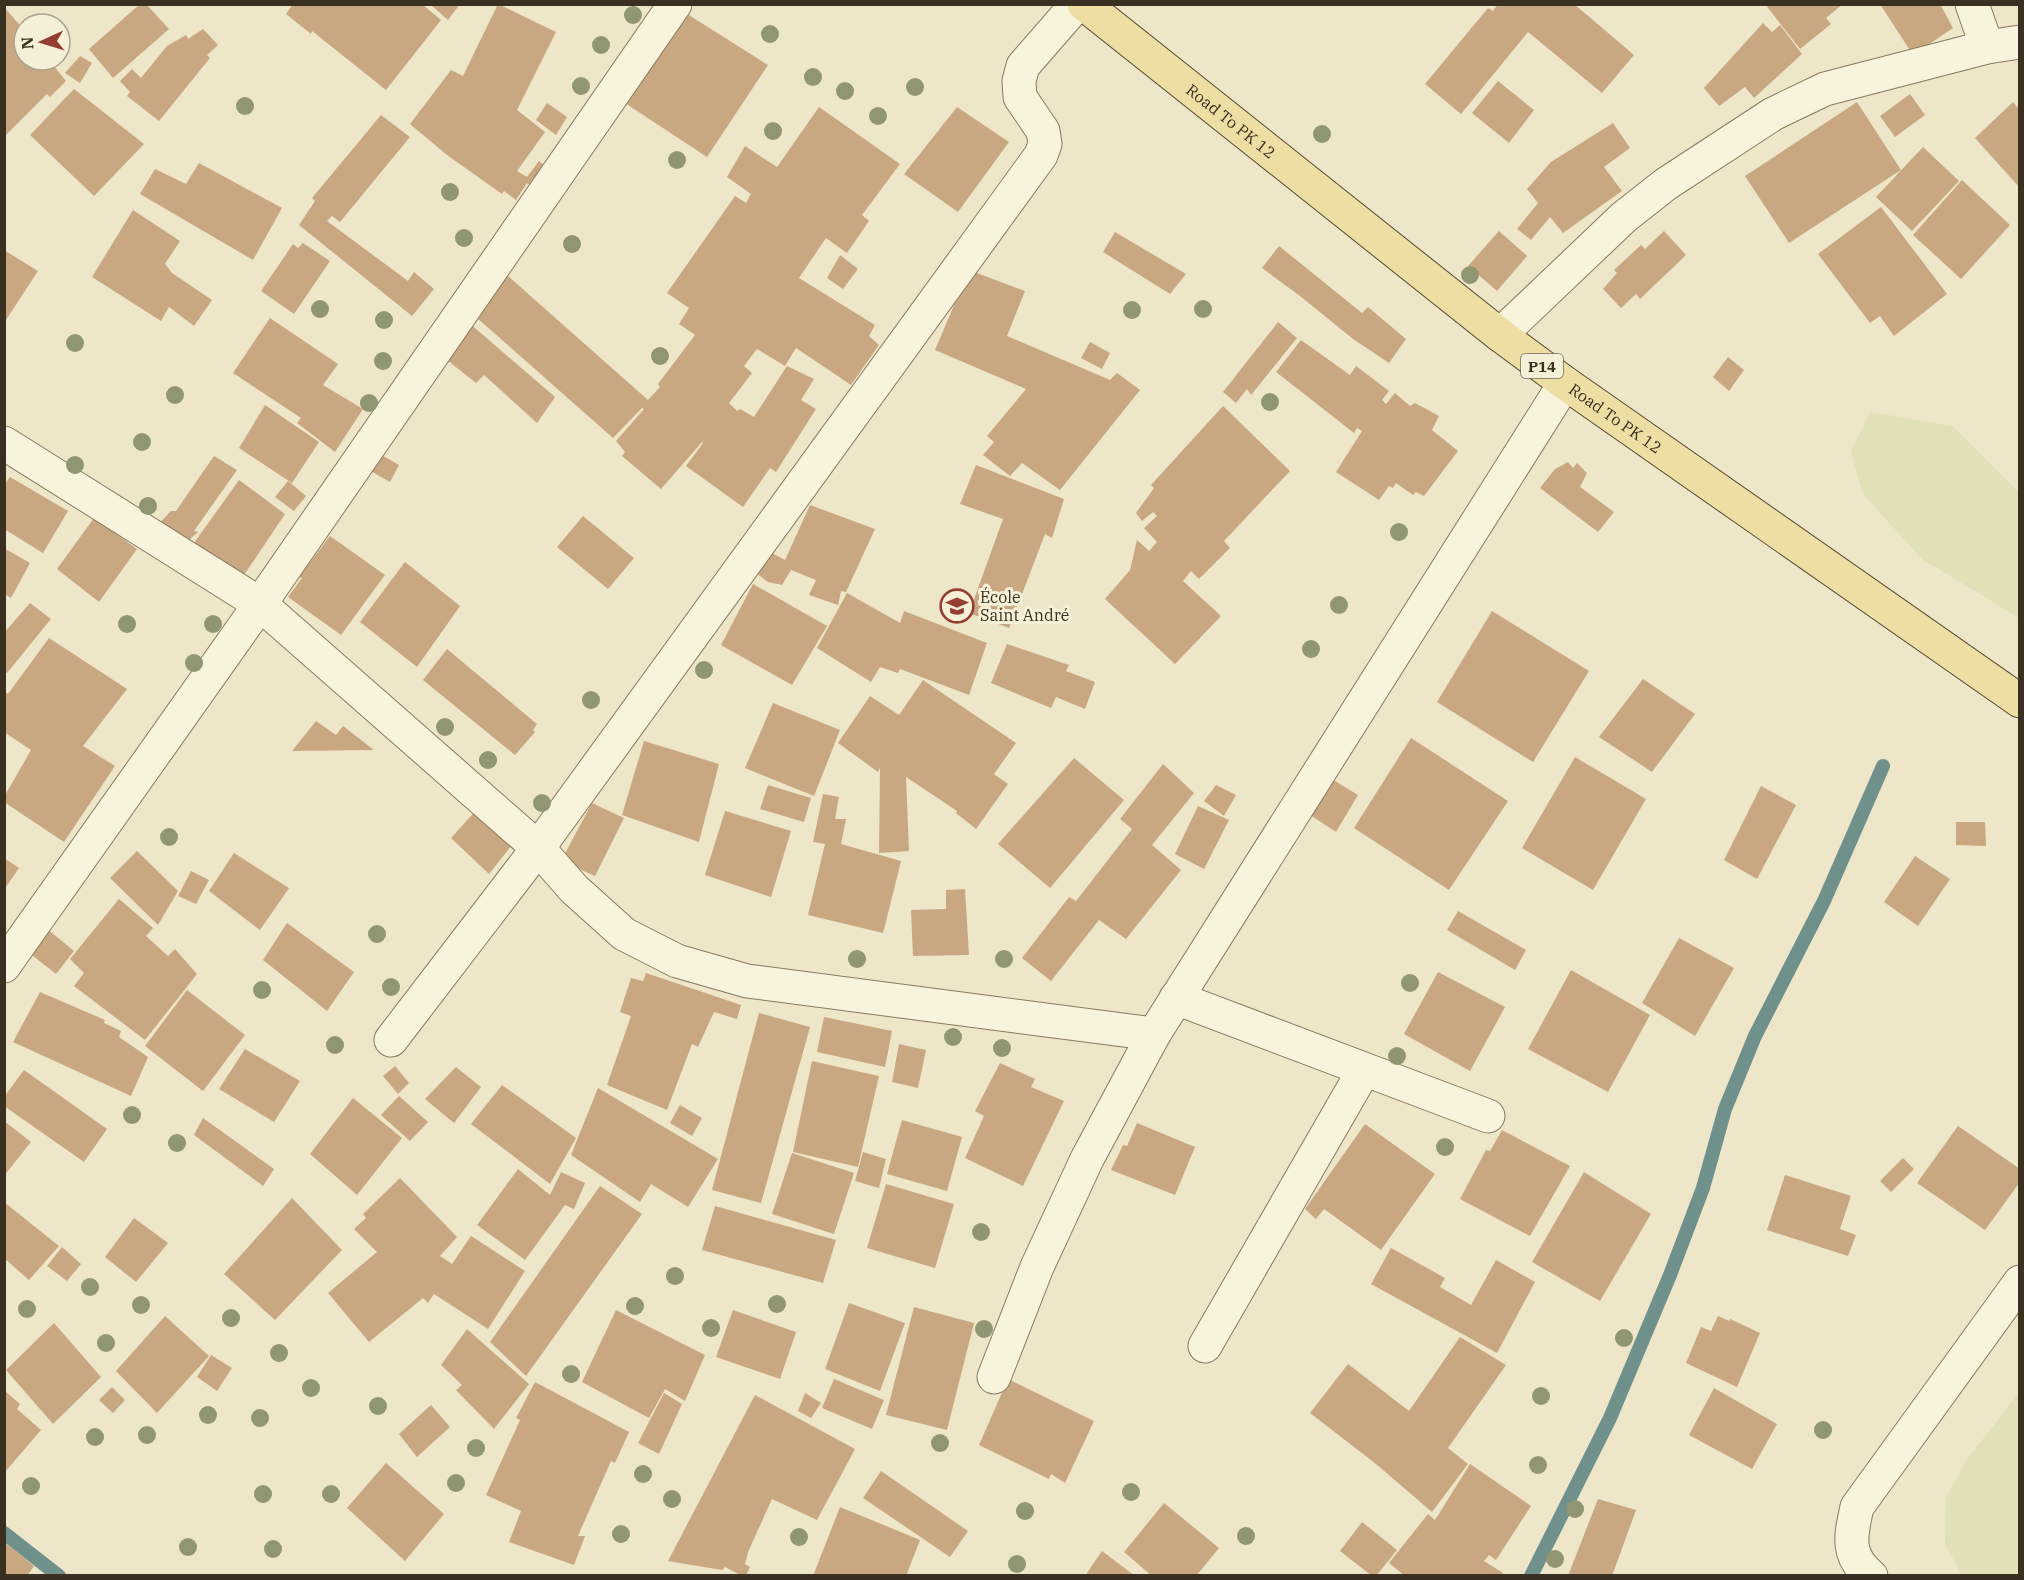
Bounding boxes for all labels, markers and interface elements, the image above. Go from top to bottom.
north arrow [12,12,72,72]
text: N [17,36,37,50]
street label: Road To PK 12 [1182,79,1280,163]
road number: P14 [1521,354,1563,378]
street label: Road To PK 12 [1565,379,1666,458]
place label: École Saint André [980,586,1069,625]
school or university icon: École Saint André [939,588,975,624]

